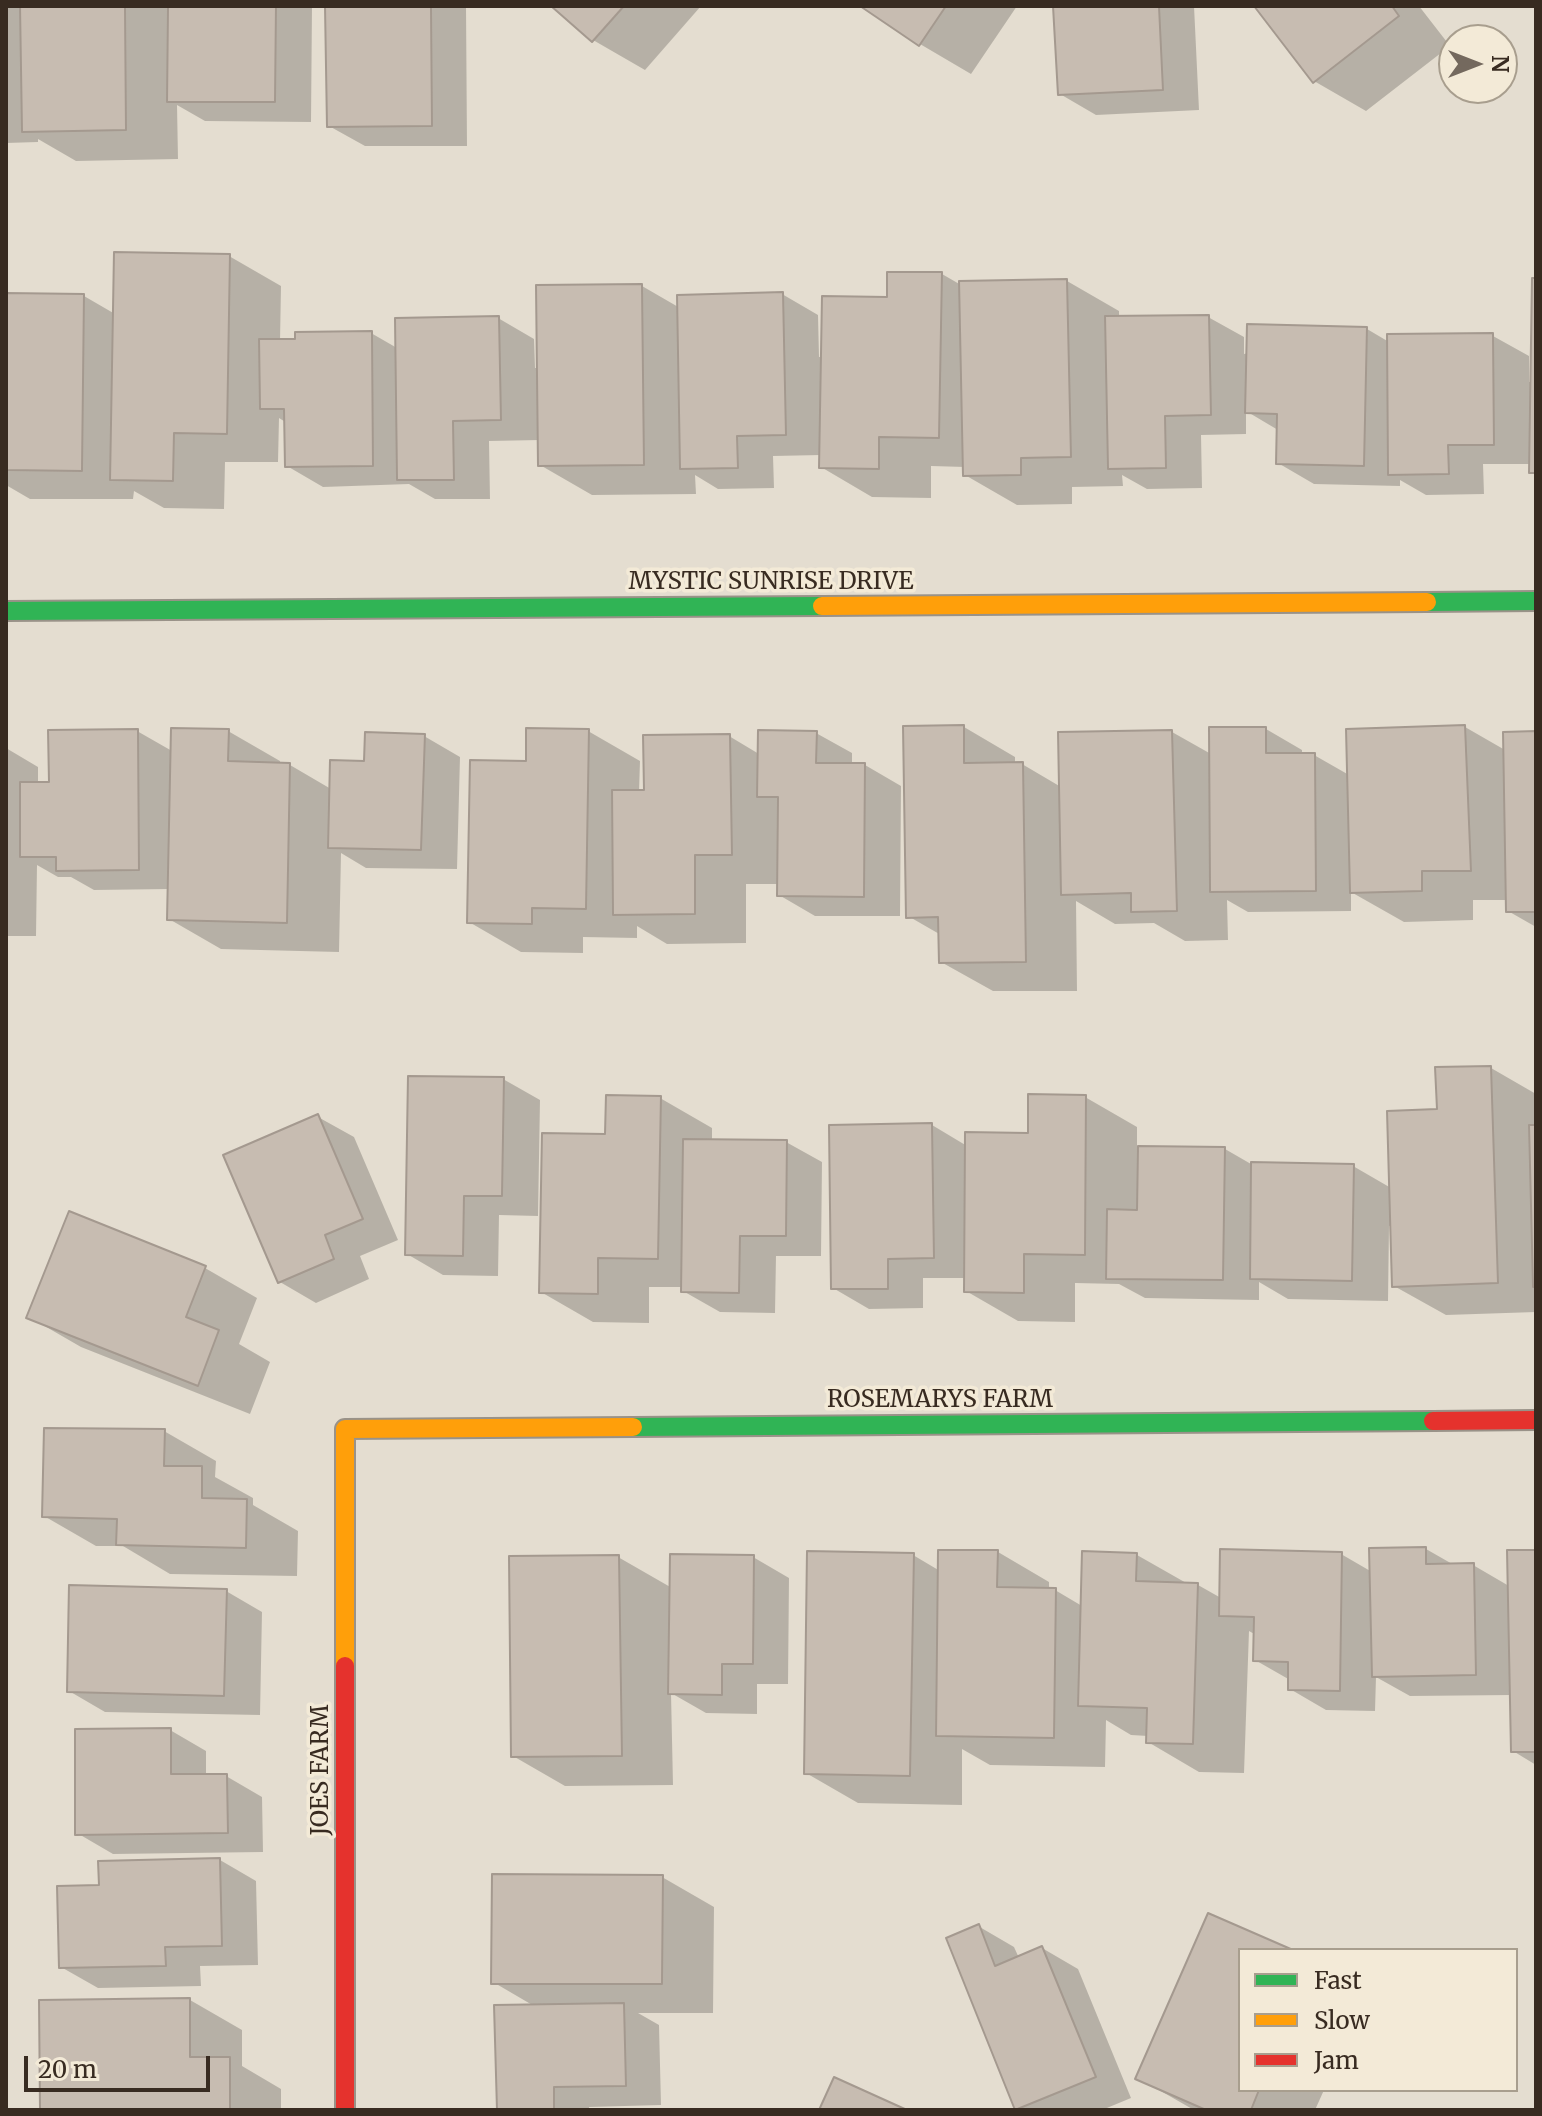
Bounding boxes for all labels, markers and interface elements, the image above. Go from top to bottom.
north arrow [1438,24,1518,104]
text: N [1486,55,1514,73]
street label: MYSTIC SUNRISE DRIVE [628,568,914,596]
street label: ROSEMARYS FARM [827,1386,1053,1414]
street label: JOES FARM [307,1704,335,1836]
legend [1238,1948,1518,2092]
text: Fast [1314,1965,1362,1996]
text: Slow [1314,2005,1370,2036]
scale bar [28,2040,214,2090]
text: Jam [1314,2045,1359,2076]
text: 20 m [38,2054,97,2085]

